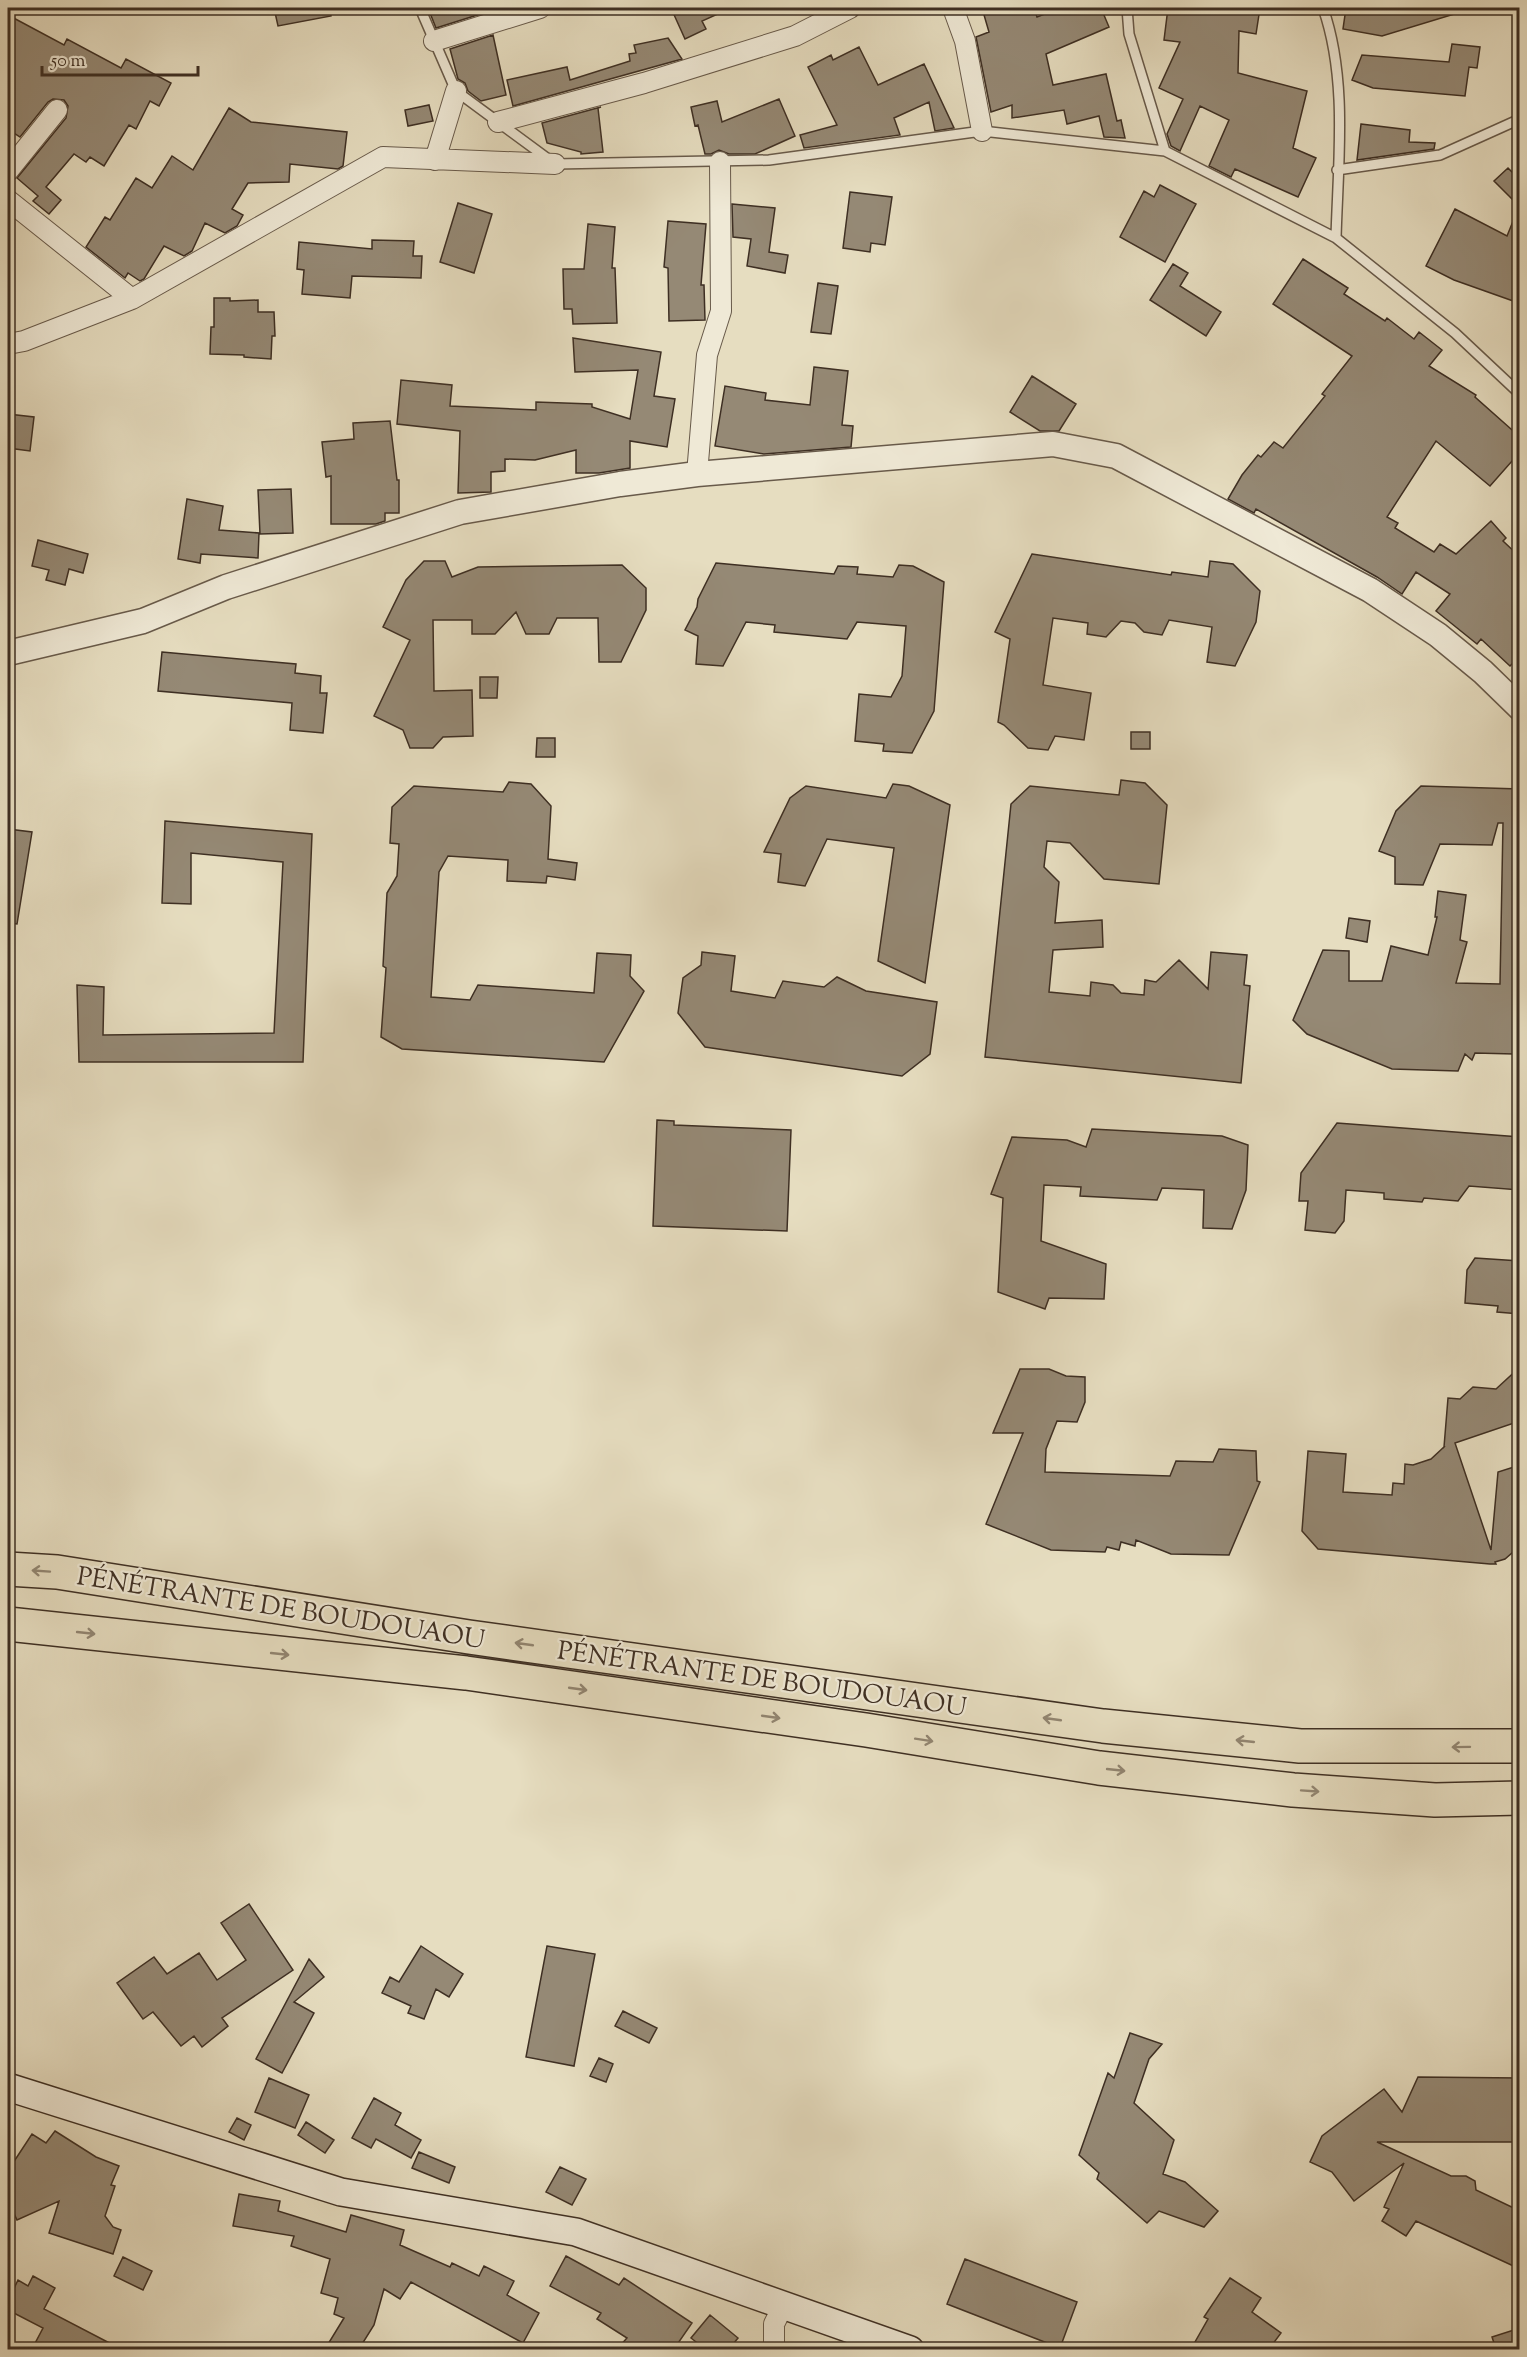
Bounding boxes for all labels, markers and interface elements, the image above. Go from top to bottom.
scale bar [42,39,198,77]
text: 50 m [50,49,86,75]
street label: PÉNÉTRANTE DE BOUDOUAOU [74,1559,487,1660]
one-way arrow [31,1565,51,1576]
one-way arrow [76,1628,96,1639]
street label: PÉNÉTRANTE DE BOUDOUAOU [555,1633,968,1727]
one-way arrow [515,1639,534,1650]
one-way arrow [270,1649,290,1660]
one-way arrow [568,1684,588,1695]
one-way arrow [761,1711,781,1722]
one-way arrow [1042,1713,1062,1724]
one-way arrow [913,1734,933,1745]
one-way arrow [1236,1735,1256,1746]
one-way arrow [1452,1741,1472,1752]
one-way arrow [1106,1765,1126,1776]
one-way arrow [1300,1786,1320,1797]

